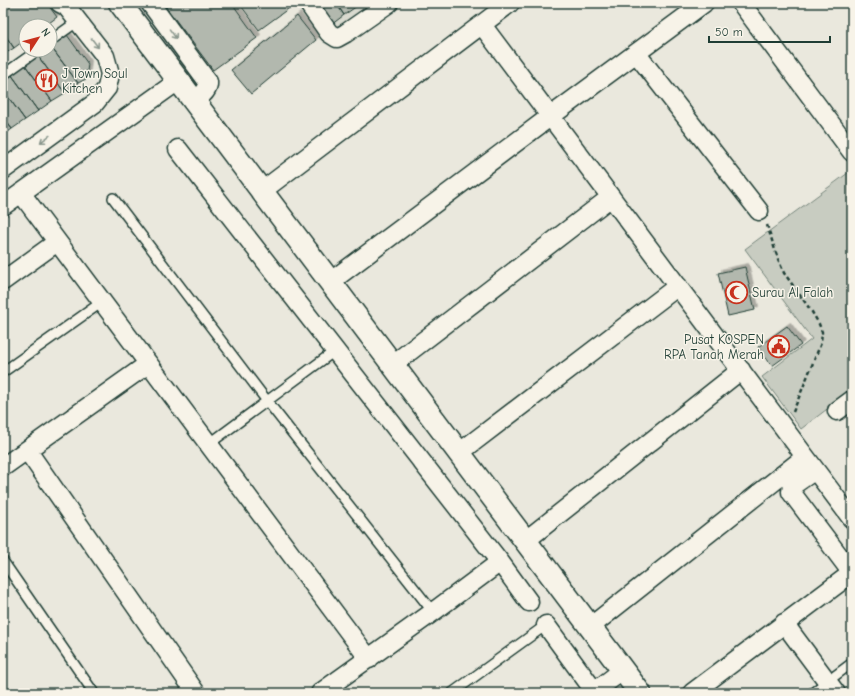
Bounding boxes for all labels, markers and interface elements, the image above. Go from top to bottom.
north arrow [18,18,58,58]
scale bar [709,18,830,44]
text: 50 m [715,25,743,39]
text: N [38,26,53,39]
one-way arrow [169,29,177,40]
one-way arrow [90,37,99,48]
place label: J Town Soul Kitchen [62,66,127,96]
restaurant icon: J Town Soul Kitchen [33,67,59,93]
one-way arrow [40,135,51,143]
mosque icon: Surau Al Falah [723,279,749,305]
place label: Surau Al Falah [752,285,833,300]
place label: Pusat KOSPEN RPA Tanah Merah [664,332,764,362]
public building icon: Pusat KOSPEN RPA Tanah Merah [766,333,792,359]

